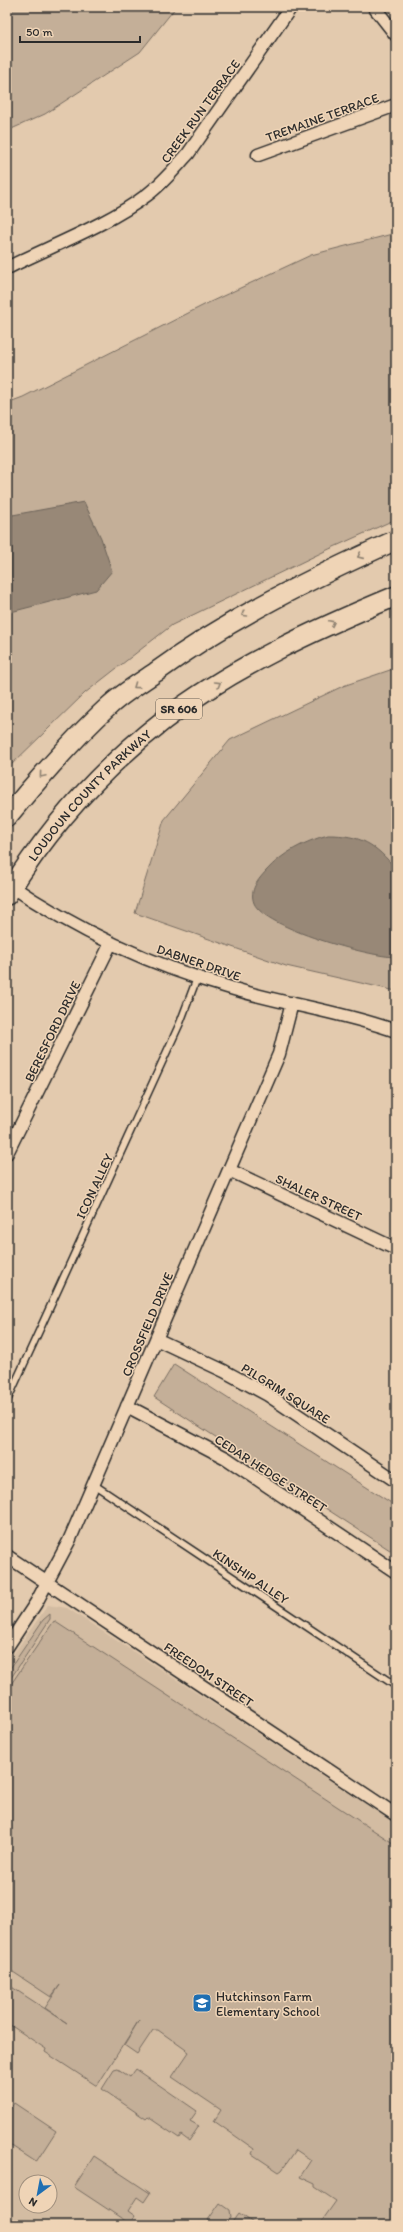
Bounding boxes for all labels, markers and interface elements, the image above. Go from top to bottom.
scale bar [20,18,140,44]
text: 50 m [26,25,52,39]
street label: CREEK RUN TERRACE [158,57,243,166]
street label: TREMAINE TERRACE [264,90,381,145]
one-way arrow [357,551,365,559]
one-way arrow [241,610,248,617]
one-way arrow [328,620,336,628]
one-way arrow [133,681,140,689]
one-way arrow [213,682,221,689]
road number: SR 606 [156,699,202,719]
street label: LOUDOUN COUNTY PARKWAY [25,726,155,864]
one-way arrow [39,771,46,778]
street label: DABNER DRIVE [155,941,243,984]
street label: BERESFORD DRIVE [22,978,83,1084]
street label: ICON ALLEY [73,1151,116,1221]
street label: SHALER STREET [273,1171,365,1224]
street label: CROSSFIELD DRIVE [119,1270,176,1379]
street label: PILGRIM SQUARE [239,1360,333,1427]
street label: CEDAR HEDGE STREET [212,1431,330,1516]
street label: KINSHIP ALLEY [210,1546,292,1608]
street label: FREEDOM STREET [161,1639,257,1710]
place label: Hutchinson Farm Elementary School [216,1989,320,2019]
school or university icon: Hutchinson Farm Elementary School [191,1992,213,2014]
north arrow [18,2174,58,2214]
text: N [26,2195,40,2210]

